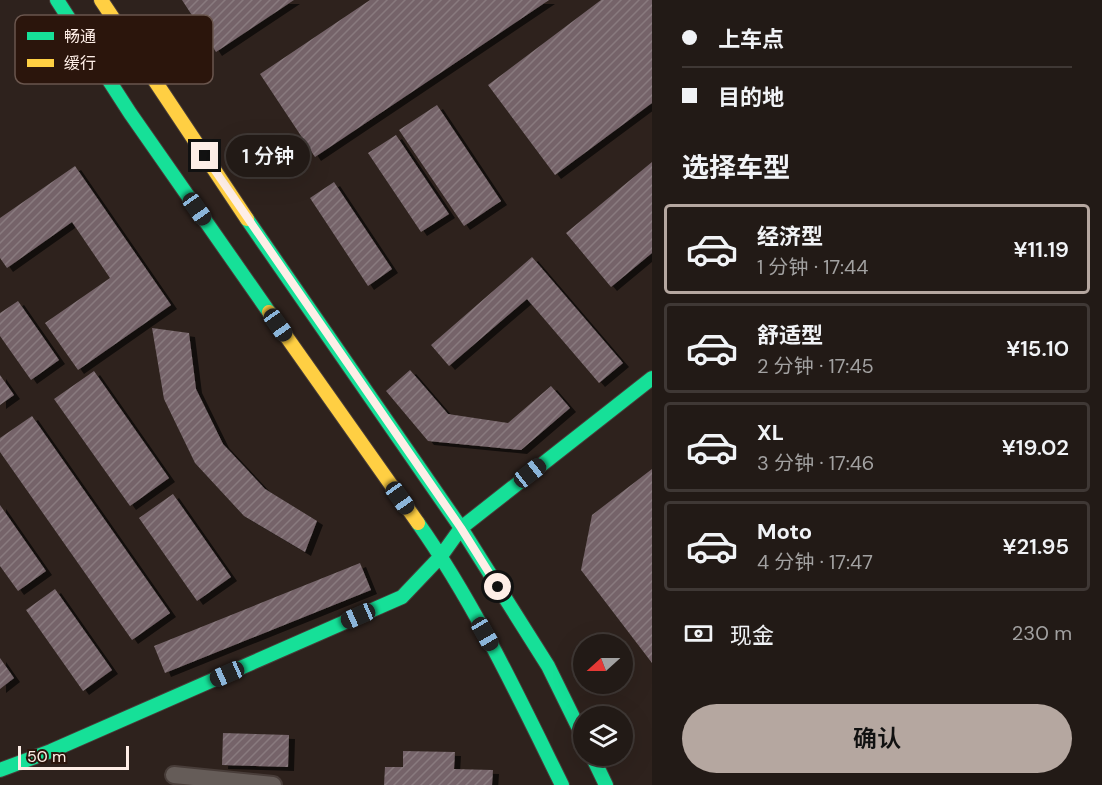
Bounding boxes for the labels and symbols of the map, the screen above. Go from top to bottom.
legend [15,15,213,84]
text: 畅通 [64,26,96,47]
text: 缓行 [64,53,96,74]
callout: 1 分钟 [226,135,310,177]
route end [191,142,218,169]
car [179,189,215,229]
car [260,305,296,345]
car [510,455,550,491]
car [382,478,418,518]
route start [484,573,511,600]
car [338,600,378,632]
car [468,614,502,654]
north arrow [573,634,633,694]
car [207,658,247,690]
scale bar [18,743,129,770]

